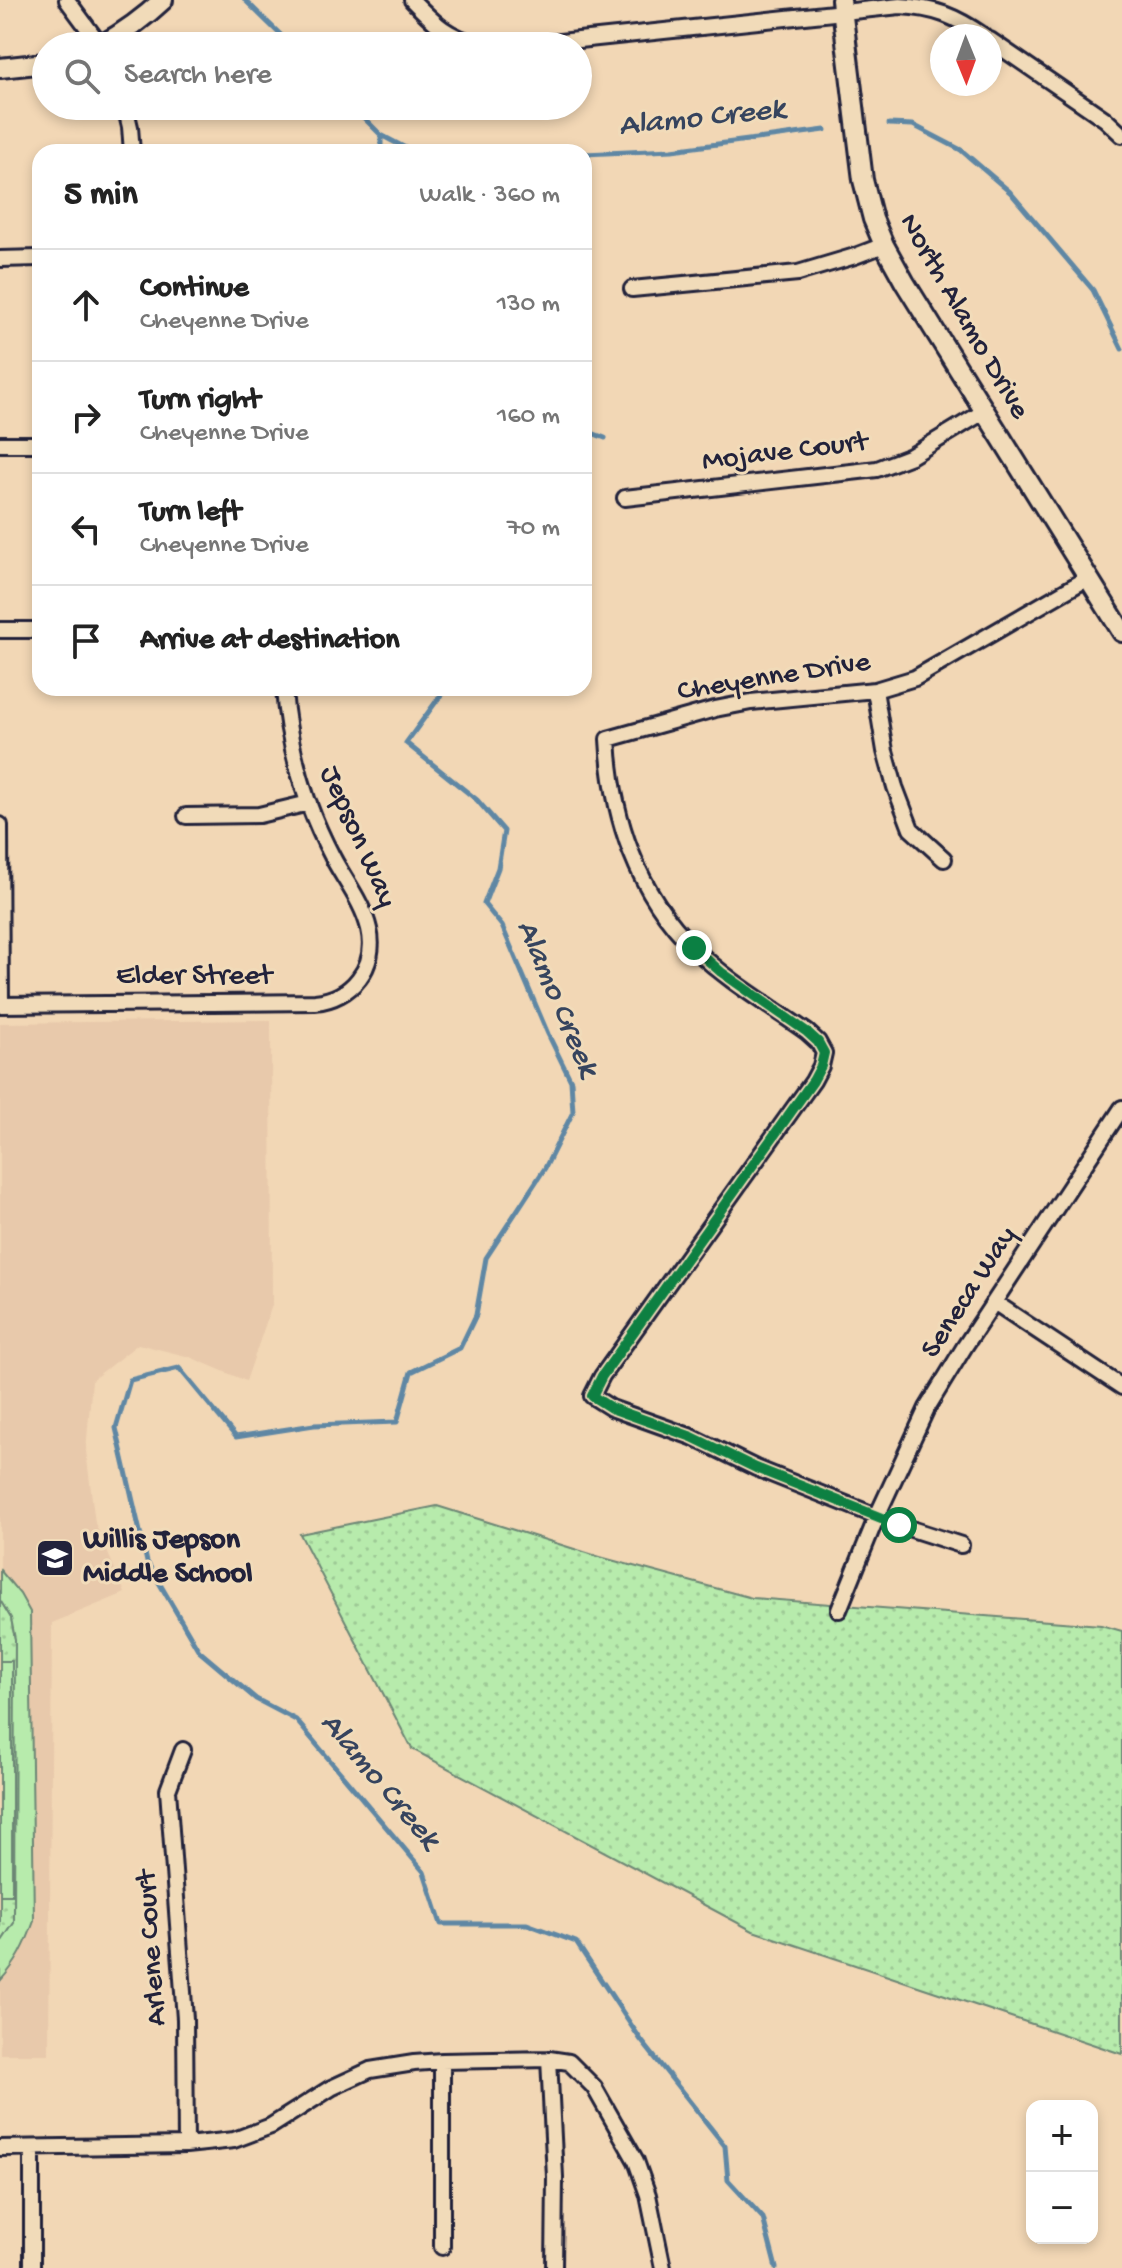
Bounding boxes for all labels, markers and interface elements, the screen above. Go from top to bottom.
north arrow [930,24,1002,96]
search box [32,32,592,120]
icon: search [60,54,104,98]
text: Search here [124,59,272,94]
water label: Alamo Creek [617,91,790,147]
text: 5 min [64,176,138,216]
text: Walk · 360 m [420,181,560,212]
street label: North Alamo Drive [890,208,1036,426]
text: Continue [140,272,249,307]
icon: ahead [64,283,108,327]
text: 130 m [497,290,560,321]
text: Cheyenne Drive [140,307,309,338]
text: Turn right [140,384,260,419]
icon: right [64,395,108,439]
text: 160 m [497,402,560,433]
text: Cheyenne Drive [140,419,309,450]
street label: Mojave Court [700,425,872,481]
text: Turn left [140,496,241,531]
icon: left [64,507,108,551]
text: 70 m [507,514,560,545]
text: Cheyenne Drive [140,531,309,562]
icon: arrive [64,619,108,663]
text: Arrive at destination [140,624,400,659]
street label: Cheyenne Drive [675,645,873,711]
street label: Jepson Way [310,761,404,913]
water label: Alamo Creek [506,915,607,1086]
route end [676,930,712,966]
street label: Elder Street [116,960,275,995]
street label: Seneca Way [914,1220,1026,1365]
route start [881,1507,917,1543]
place label: Willis Jepson Middle School [82,1524,253,1593]
school or university icon: Willis Jepson Middle School [34,1537,76,1579]
water label: Alamo Creek [311,1706,449,1860]
street label: Arlene Court [130,1866,176,2027]
map controls [1026,2100,1098,2244]
button: + [1026,2100,1098,2172]
button: − [1026,2172,1098,2244]

